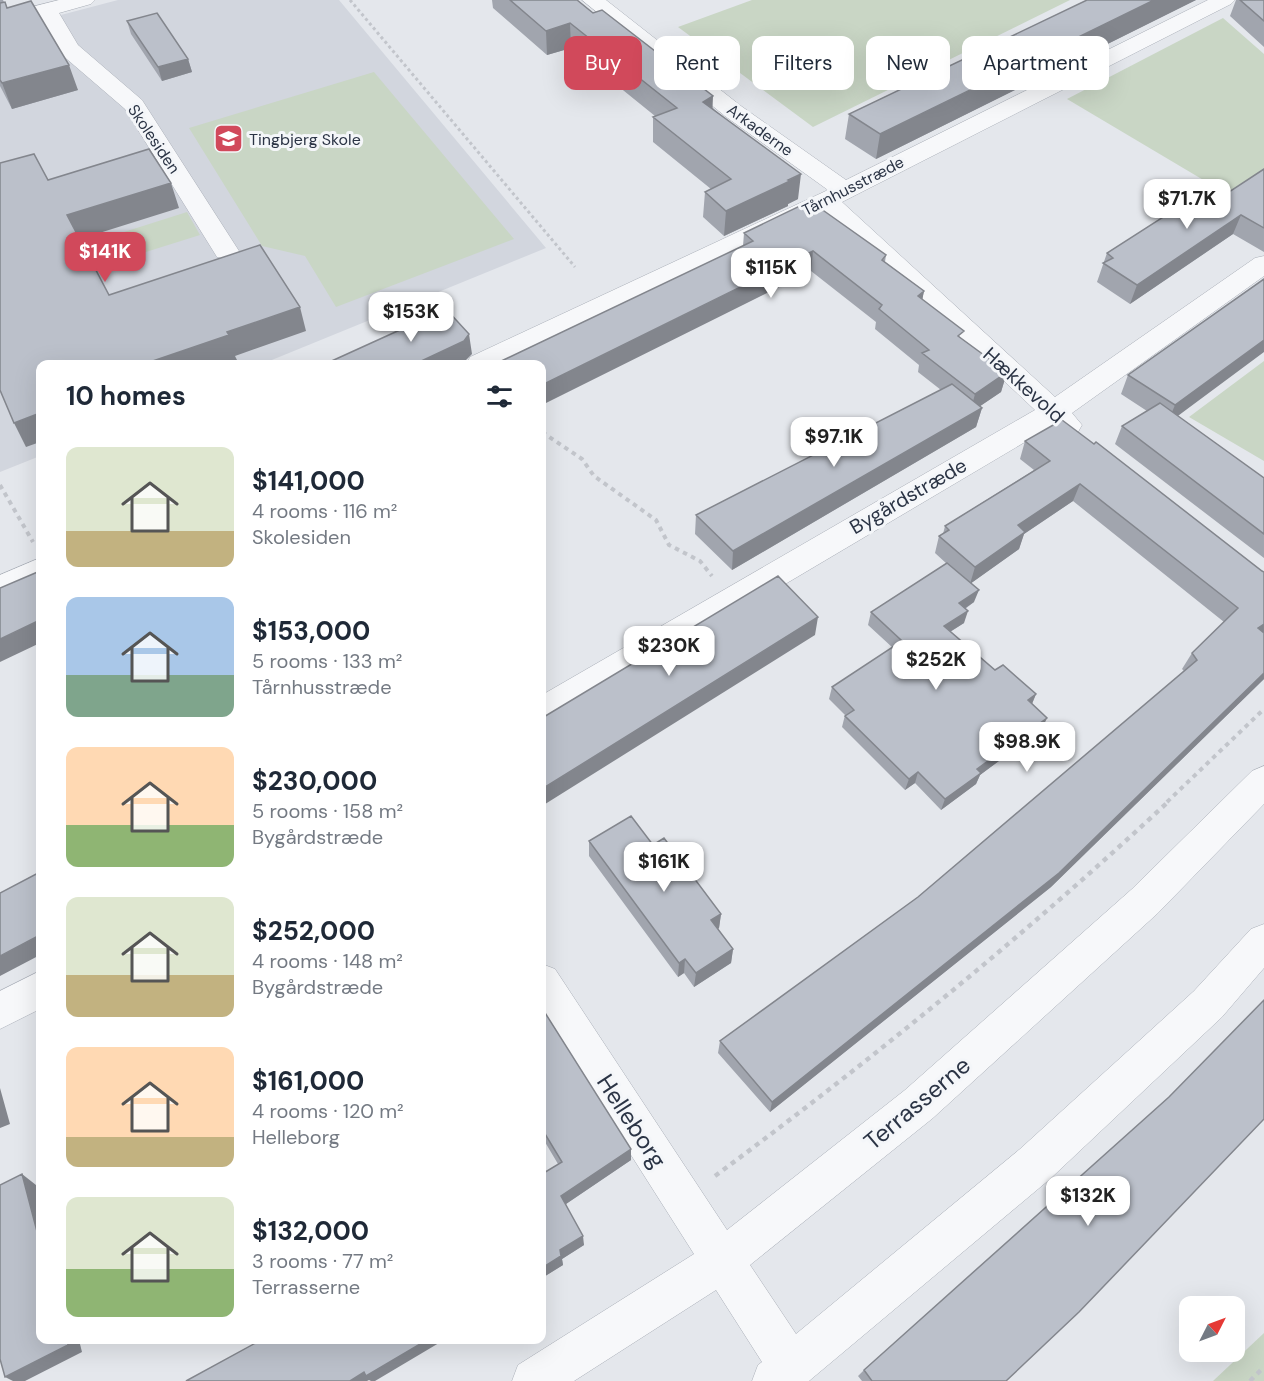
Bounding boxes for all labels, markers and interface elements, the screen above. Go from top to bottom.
chip: Buy [564,36,642,90]
chip: Rent [654,36,740,90]
chip: Filters [752,36,854,90]
chip: New [866,36,950,90]
chip: Apartment [962,36,1109,90]
street label: Arkaderne [723,99,797,161]
street label: Skolesiden [123,100,185,178]
school or university icon: Tingbjerg Skole [212,123,244,155]
place label: Tingbjerg Skole [249,129,361,150]
street label: Tårnhusstræde [799,151,907,221]
pin: $71.7K [1138,179,1236,230]
text: $71.7K [1158,185,1216,211]
pin: $141K [63,232,147,283]
text: $141K [79,238,131,264]
pin: $115K [729,248,813,299]
text: $115K [745,254,797,280]
pin: $153K [369,292,453,343]
text: $153K [383,298,439,324]
street label: Hækkevold [978,341,1070,429]
text: 10 homes [66,379,186,413]
icon: filters [483,380,516,413]
pin: $97.1K [785,417,883,468]
text: $97.1K [805,423,863,449]
street label: Bygårdstræde [845,452,971,540]
text: $141,000 [252,464,365,498]
icon: home [114,471,186,543]
text: 4 rooms · 116 m² [252,498,397,524]
text: Skolesiden [252,524,351,550]
text: $153,000 [252,614,370,648]
icon: home [114,621,186,693]
pin: $230K [627,626,711,677]
text: $230K [638,632,700,658]
pin: $252K [894,640,978,691]
text: $252K [906,646,966,672]
text: 5 rooms · 133 m² [252,648,402,674]
text: Tårnhusstræde [252,674,392,700]
pin: $98.9K [978,722,1076,773]
text: $98.9K [993,728,1061,754]
text: $230,000 [252,764,377,798]
icon: home [114,771,186,843]
text: 5 rooms · 158 m² [252,798,403,824]
text: Bygårdstræde [252,824,383,850]
pin: $161K [622,842,706,893]
text: $161K [638,848,690,874]
text: $252,000 [252,914,375,948]
icon: home [114,921,186,993]
text: 4 rooms · 148 m² [252,948,403,974]
text: Bygårdstræde [252,974,383,1000]
street label: Terrasserne [857,1049,977,1157]
text: $161,000 [252,1064,364,1098]
street label: Helleborg [590,1068,674,1174]
icon: home [114,1071,186,1143]
text: 4 rooms · 120 m² [252,1098,404,1124]
text: Helleborg [252,1124,340,1150]
pin: $132K [1046,1176,1130,1227]
text: $132K [1060,1182,1116,1208]
text: $132,000 [252,1214,369,1248]
icon: home [114,1221,186,1293]
text: 3 rooms · 77 m² [252,1248,393,1274]
text: Terrasserne [252,1274,360,1300]
north arrow [1179,1296,1245,1362]
map controls [1179,1296,1245,1362]

